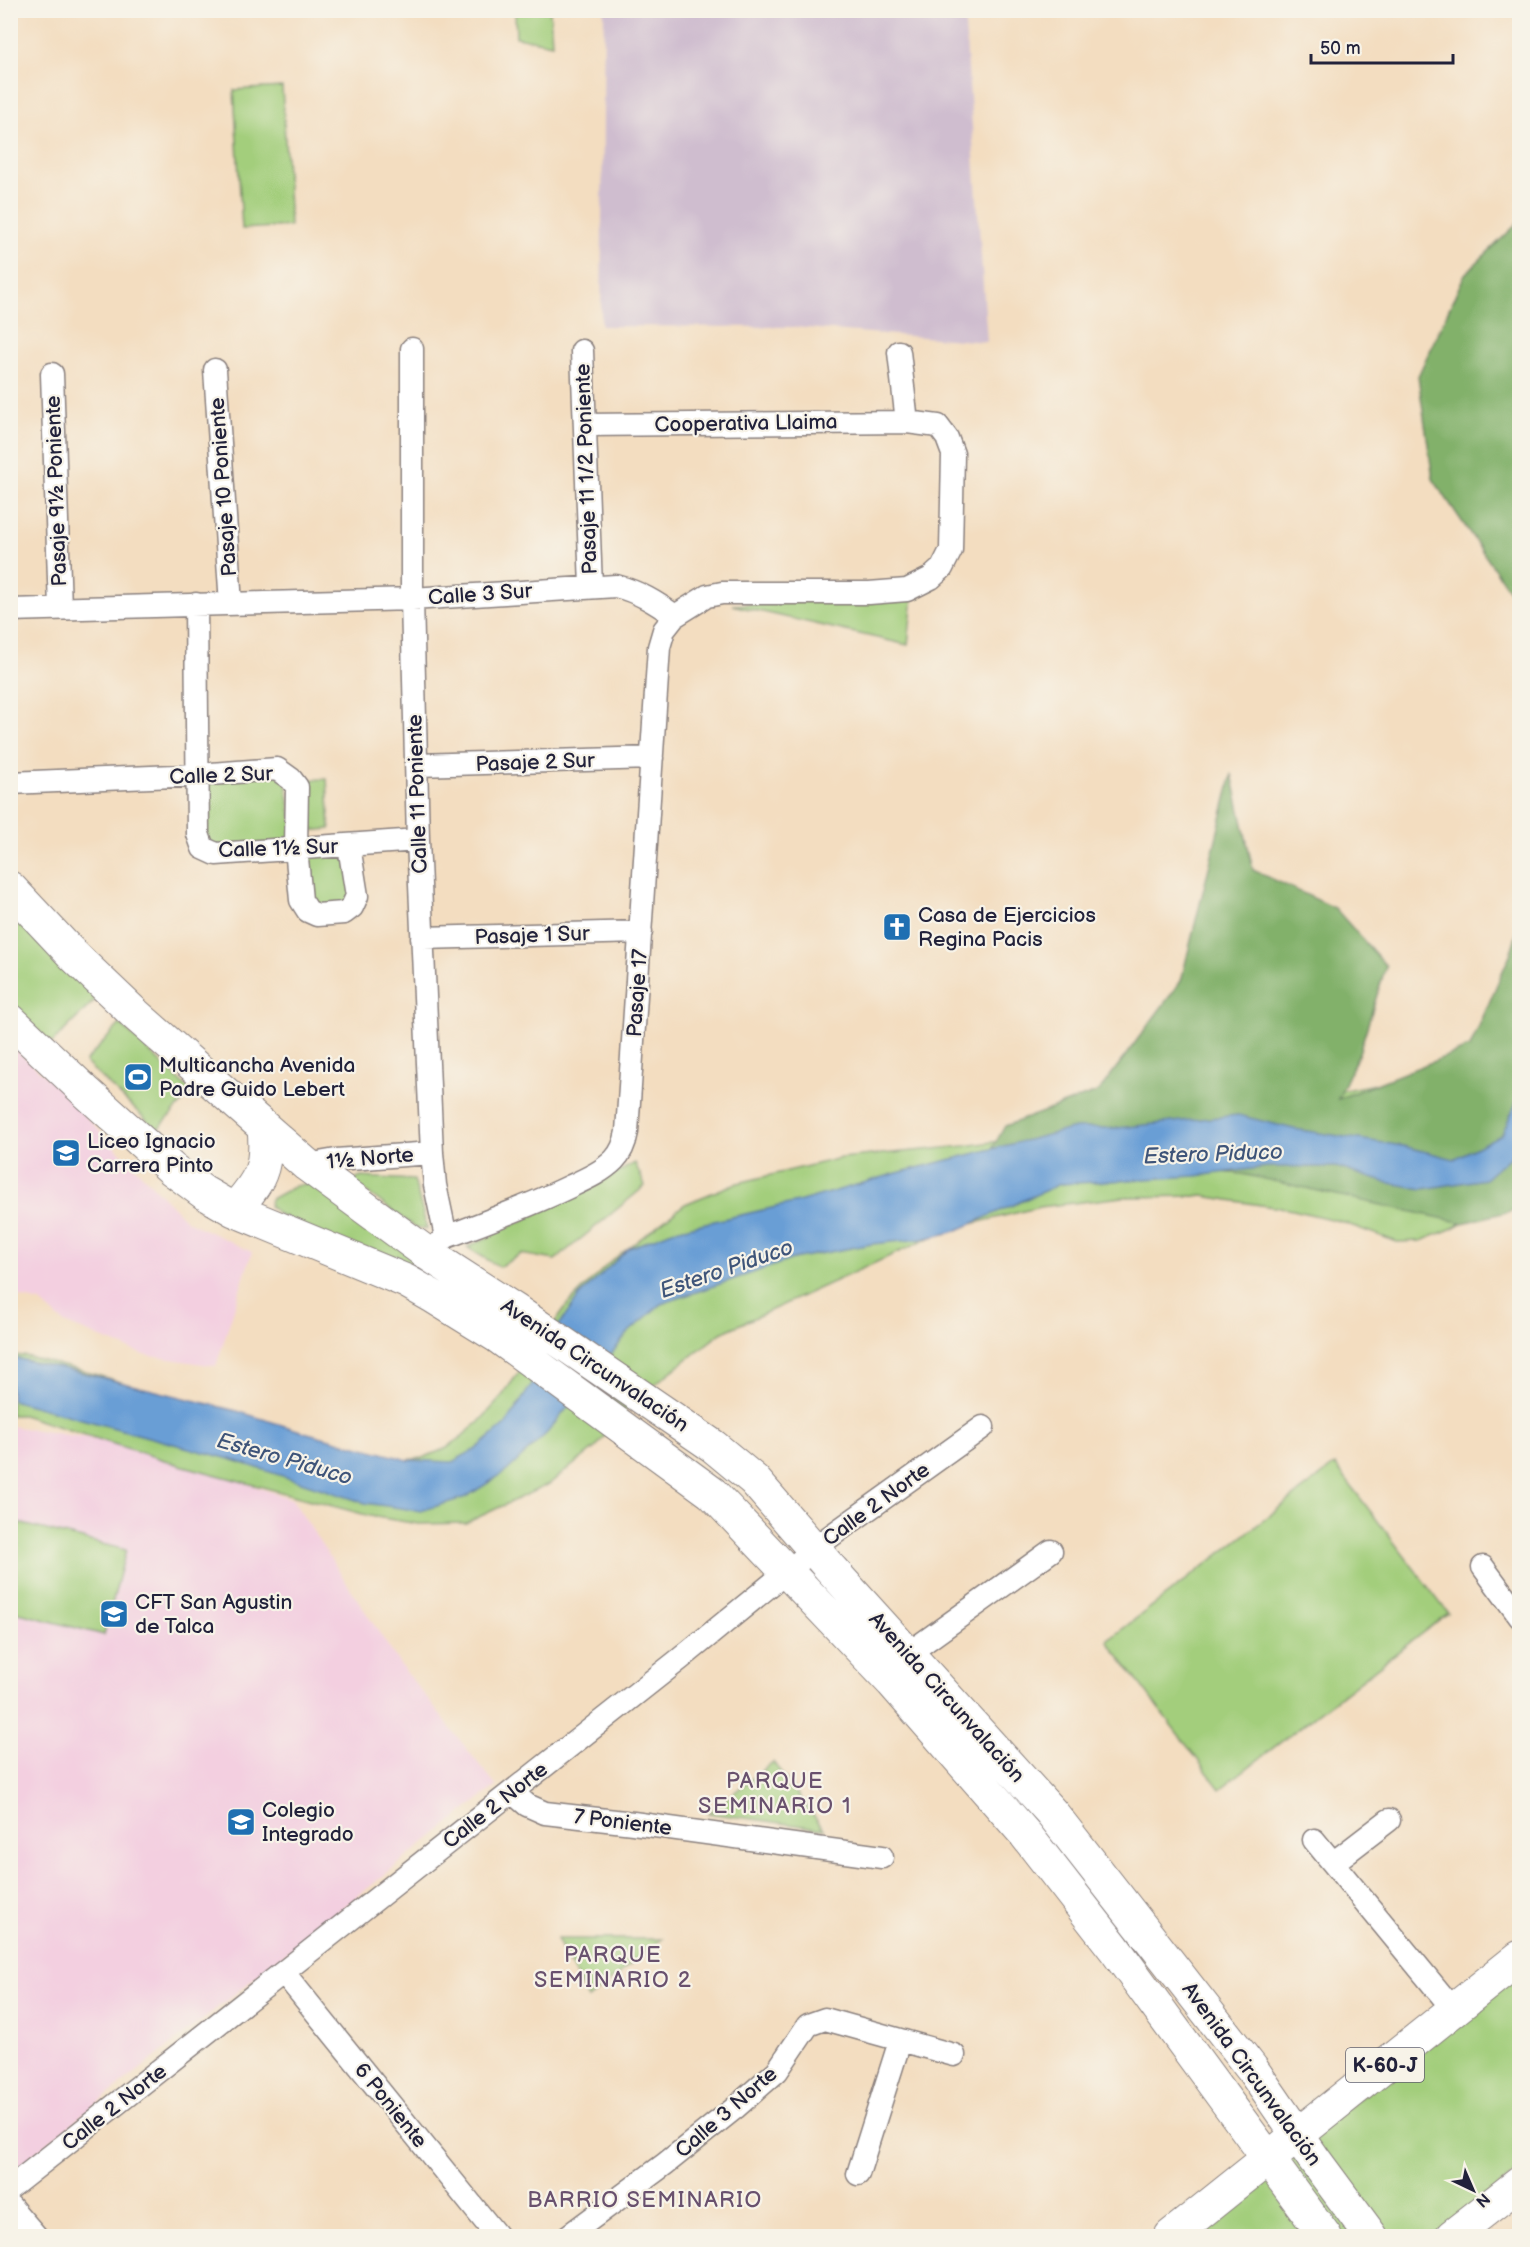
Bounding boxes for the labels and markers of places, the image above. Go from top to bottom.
place label: Casa de Ejercicios Regina Pacis [918,903,1096,952]
church icon: Casa de Ejercicios Regina Pacis [881,911,913,943]
place label: Multicancha Avenida Padre Guido Lebert [159,1053,355,1102]
sports icon: Multicancha Avenida Padre Guido Lebert [122,1061,154,1093]
place label: Liceo Ignacio Carrera Pinto [87,1129,216,1178]
school or university icon: Liceo Ignacio Carrera Pinto [50,1137,82,1169]
place label: CFT San Agustin de Talca [135,1590,292,1639]
school or university icon: CFT San Agustin de Talca [98,1598,130,1630]
place label: Colegio Integrado [262,1798,354,1847]
school or university icon: Colegio Integrado [225,1806,257,1838]

